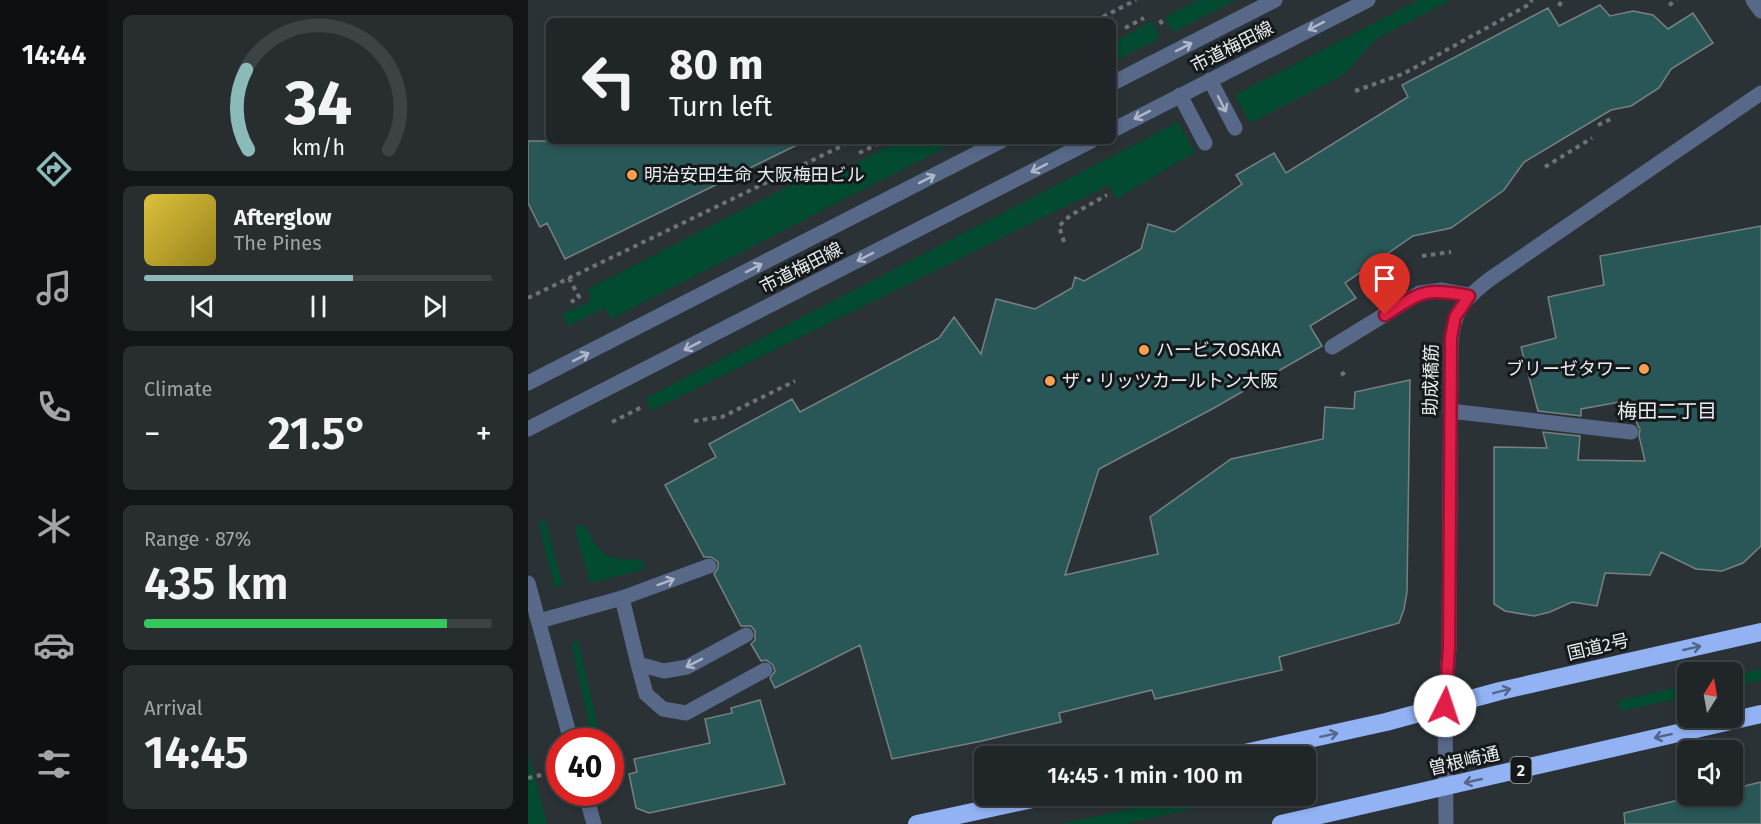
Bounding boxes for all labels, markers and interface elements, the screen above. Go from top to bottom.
street label: 市道梅田線 [1187,17,1277,77]
one-way arrow [1307,21,1325,33]
text: 14:44 [22,39,86,71]
text: 80 m [669,40,763,90]
one-way arrow [1174,41,1192,52]
icon: left [570,42,648,120]
text: 34 [283,66,352,141]
text: Turn left [669,91,772,123]
one-way arrow [1217,95,1229,113]
one-way arrow [1134,110,1152,121]
text: km/h [291,135,345,161]
icon: directions [33,148,75,190]
one-way arrow [1030,162,1048,174]
place label: 明治安田生命 大阪梅田ビル [644,164,865,186]
marker: 明治安田生命 大阪梅田ビル [625,168,639,182]
one-way arrow [918,173,936,184]
text: Afterglow [234,204,331,231]
text: The Pines [234,231,321,255]
street label: 市道梅田線 [756,238,846,298]
one-way arrow [857,251,875,263]
pin [1359,253,1410,315]
one-way arrow [745,262,762,274]
icon: arrive [1368,262,1401,295]
icon: music [33,267,75,309]
icon: previous [186,290,219,323]
icon: pause [302,290,335,323]
icon: next [418,290,451,323]
place label: ハービスOSAKA [1156,339,1282,361]
one-way arrow [683,340,701,352]
marker: ハービスOSAKA [1137,343,1151,357]
street label: 助成橋筋 [1419,344,1443,416]
one-way arrow [571,351,589,362]
place label: ブリーゼタワー [1506,358,1632,380]
marker: ブリーゼタワー [1637,362,1651,376]
place label: ザ・リッツカールトン大阪 [1062,370,1278,392]
marker: ザ・リッツカールトン大阪 [1043,374,1057,388]
text: Climate [144,377,212,401]
icon: phone [33,386,75,428]
district label: 梅田二丁目 [1617,399,1717,423]
text: 21.5° [268,407,368,461]
text: − [144,414,161,454]
text: + [476,414,492,454]
icon: climate [33,505,75,547]
text: Range · 87% [144,527,251,551]
text: 435 km [144,557,289,611]
one-way arrow [656,575,675,586]
icon: car [33,624,75,666]
street label: 国道2号 [1565,629,1631,665]
one-way arrow [1682,641,1701,653]
one-way arrow [686,657,704,669]
north arrow [1677,662,1743,728]
map controls [1677,662,1743,806]
position arrow [1413,674,1477,738]
one-way arrow [1492,684,1511,696]
text: Arrival [144,696,203,720]
text: 14:45 [144,726,249,780]
speed limit sign: 40 [546,728,624,806]
one-way arrow [1320,728,1339,740]
one-way arrow [1654,731,1673,743]
button: sound [1677,740,1743,806]
street label: 曽根崎通 [1426,742,1502,780]
icon: filters [33,743,75,785]
road number: 2 [1510,757,1532,783]
text: 14:45 · 1 min · 100 m [1047,762,1243,789]
one-way arrow [1464,775,1483,787]

